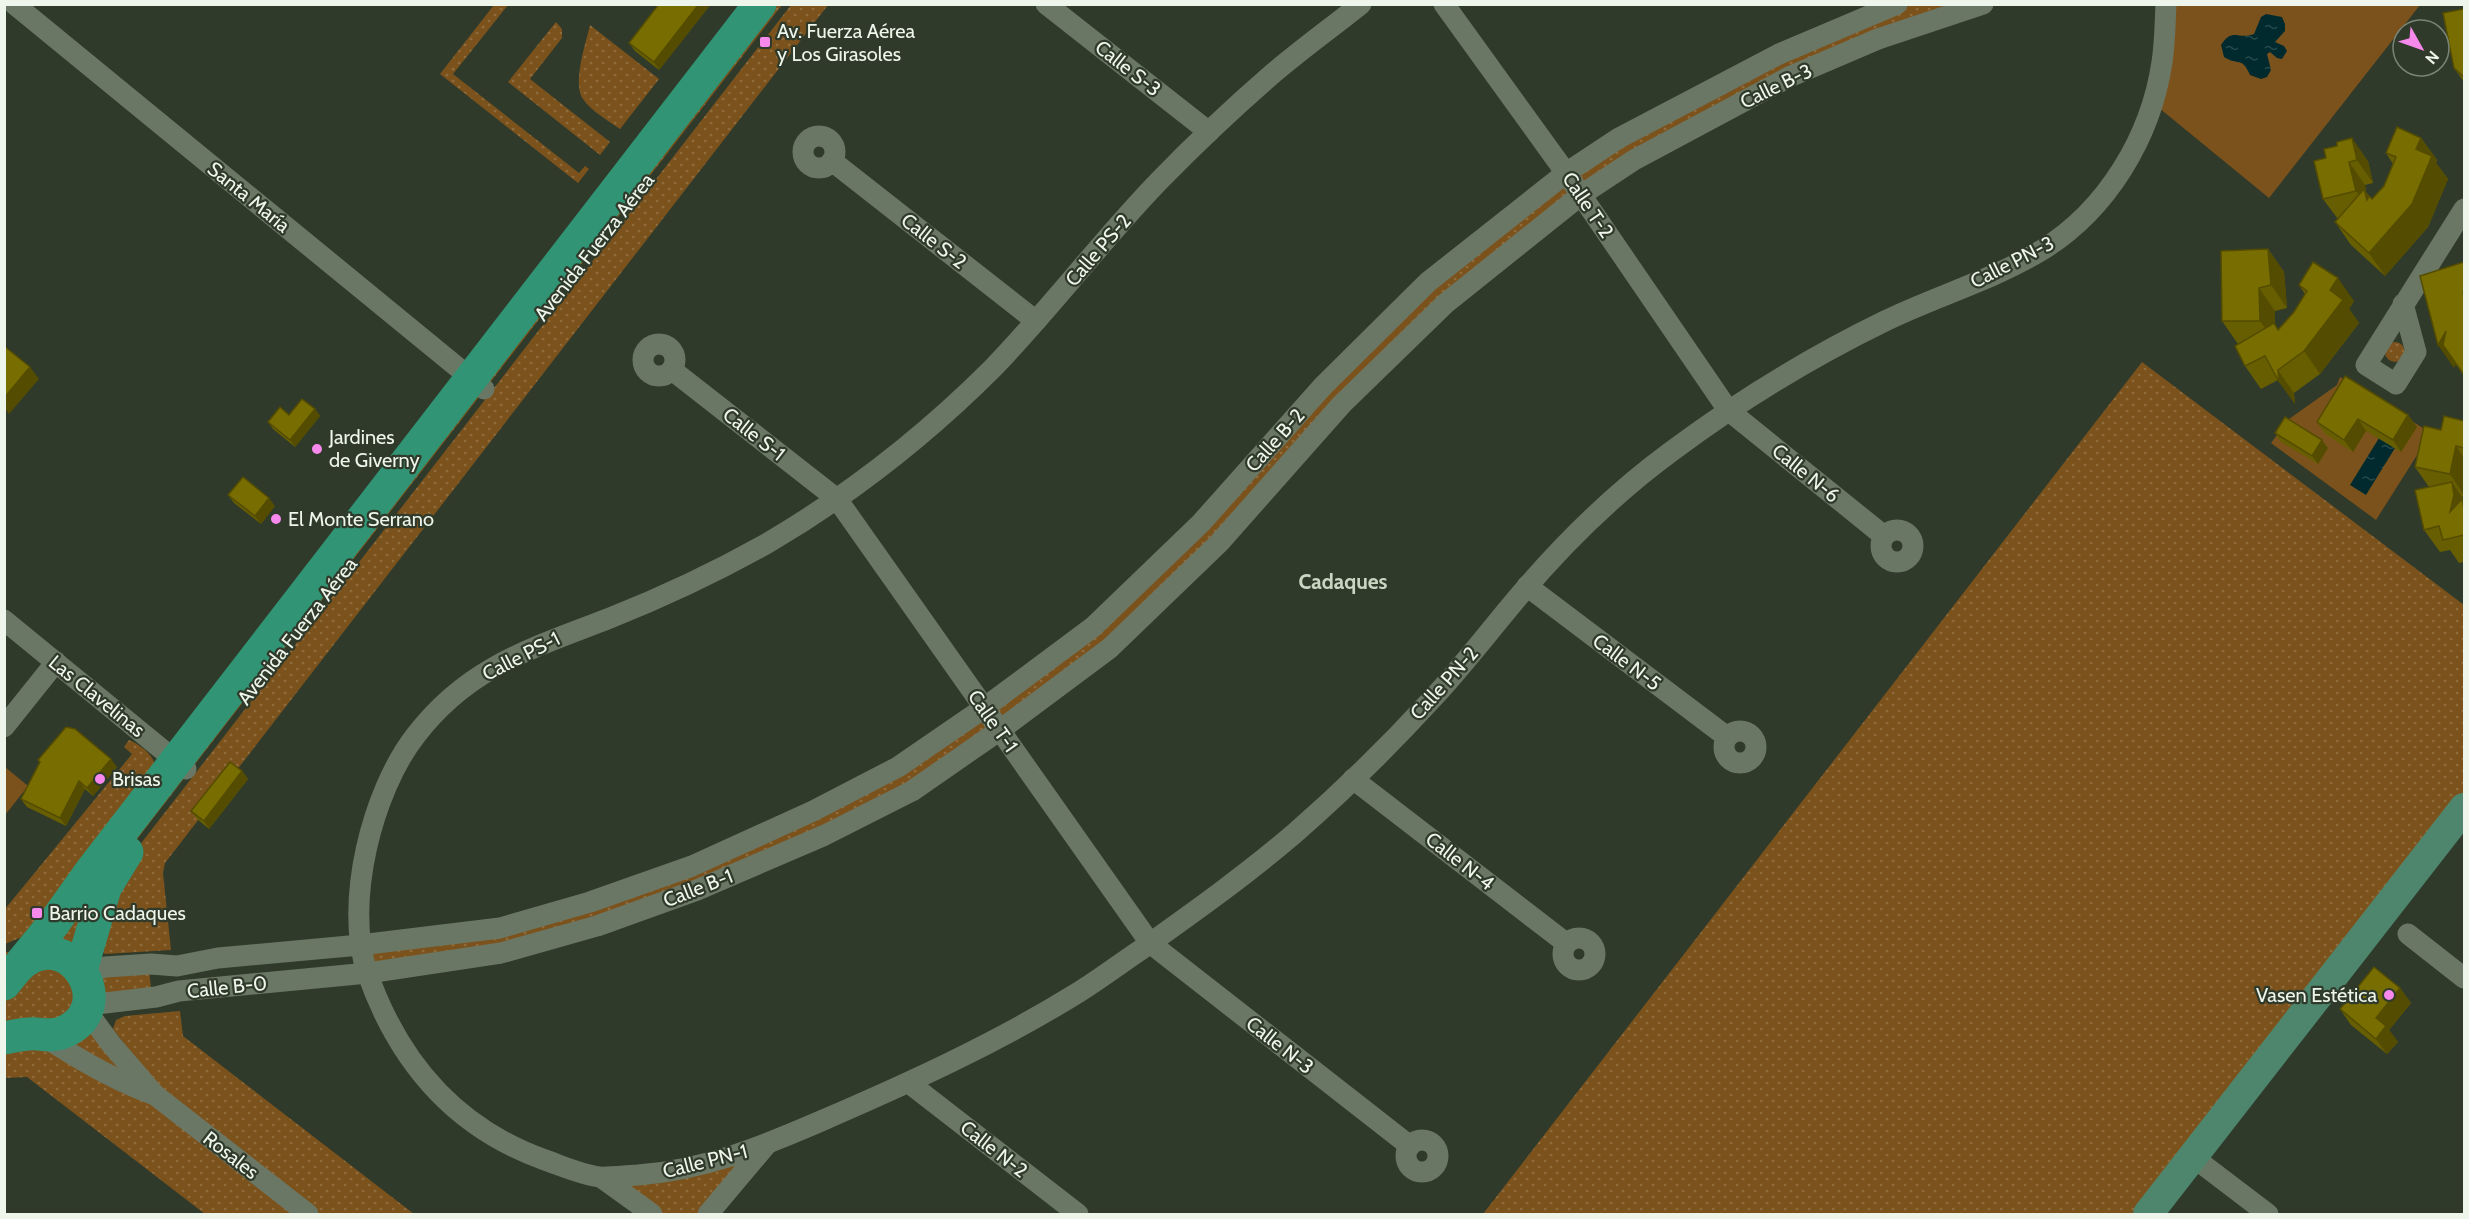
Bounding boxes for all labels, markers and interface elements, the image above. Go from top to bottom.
north arrow [2391,18,2451,78]
place label: Av. Fuerza Aérea y Los Girasoles [777,19,915,66]
marker: Av. Fuerza Aérea y Los Girasoles [758,35,772,49]
street label: Calle S-3 [1090,35,1166,101]
text: N [2421,47,2443,68]
street label: Calle B-3 [1736,58,1816,114]
street label: Santa María [203,157,295,238]
street label: Calle T-2 [1557,167,1619,243]
street label: Avenida Fuerza Aérea [529,168,659,326]
street label: Calle S-2 [897,208,971,274]
street label: Calle PS-2 [1060,209,1136,291]
street label: Calle PN-3 [1966,231,2058,293]
street label: Calle S-1 [718,402,790,466]
street label: Calle B-2 [1240,404,1310,476]
place label: Jardines de Giverny [328,425,420,472]
street label: Calle N-6 [1767,439,1845,507]
marker: Jardines de Giverny [310,442,324,456]
place label: El Monte Serrano [288,507,434,531]
marker: El Monte Serrano [269,512,283,526]
street label: Avenida Fuerza Aérea [232,552,362,710]
district label: Cadaques [1299,569,1388,594]
street label: Calle PS-1 [478,626,564,686]
street label: Calle N-5 [1588,629,1666,695]
street label: Calle PN-2 [1405,641,1483,725]
street label: Las Clavelinas [44,650,150,742]
street label: Calle T-1 [963,685,1023,757]
place label: Brisas [112,767,161,791]
marker: Brisas [93,772,107,786]
street label: Calle N-4 [1421,827,1499,895]
street label: Calle B-1 [660,864,736,912]
place label: Barrio Cadaques [49,901,186,925]
marker: Barrio Cadaques [30,906,44,920]
street label: Calle B-0 [186,971,268,1003]
place label: Vasen Estética [2256,983,2377,1007]
marker: Vasen Estética [2382,988,2396,1002]
street label: Calle N-3 [1241,1011,1319,1079]
street label: Calle N-2 [956,1115,1032,1183]
street label: Rosales [199,1126,263,1184]
street label: Calle PN-1 [660,1139,750,1183]

